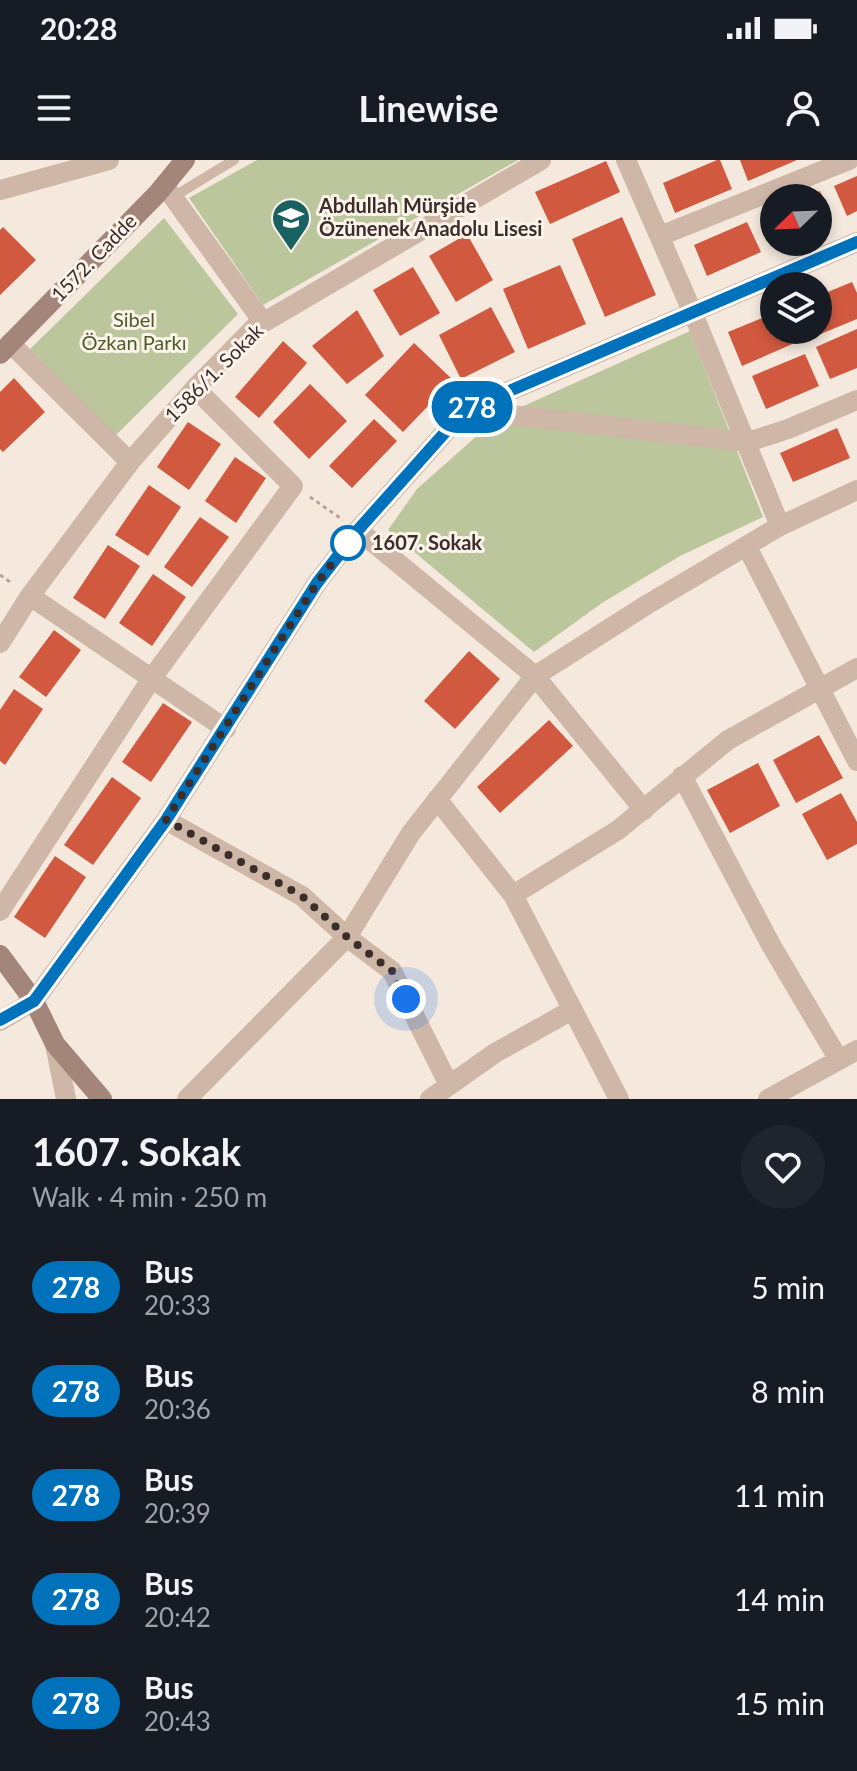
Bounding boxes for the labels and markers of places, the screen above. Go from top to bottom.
place label: Abdullah Mürşide Özünenek Anadolu Lisesi [318,193,542,240]
school or university icon: Abdullah Mürşide Özünenek Anadolu Lisesi [270,197,312,252]
marker: 1607. Sokak [331,526,365,560]
place label: 1607. Sokak [372,530,482,554]

